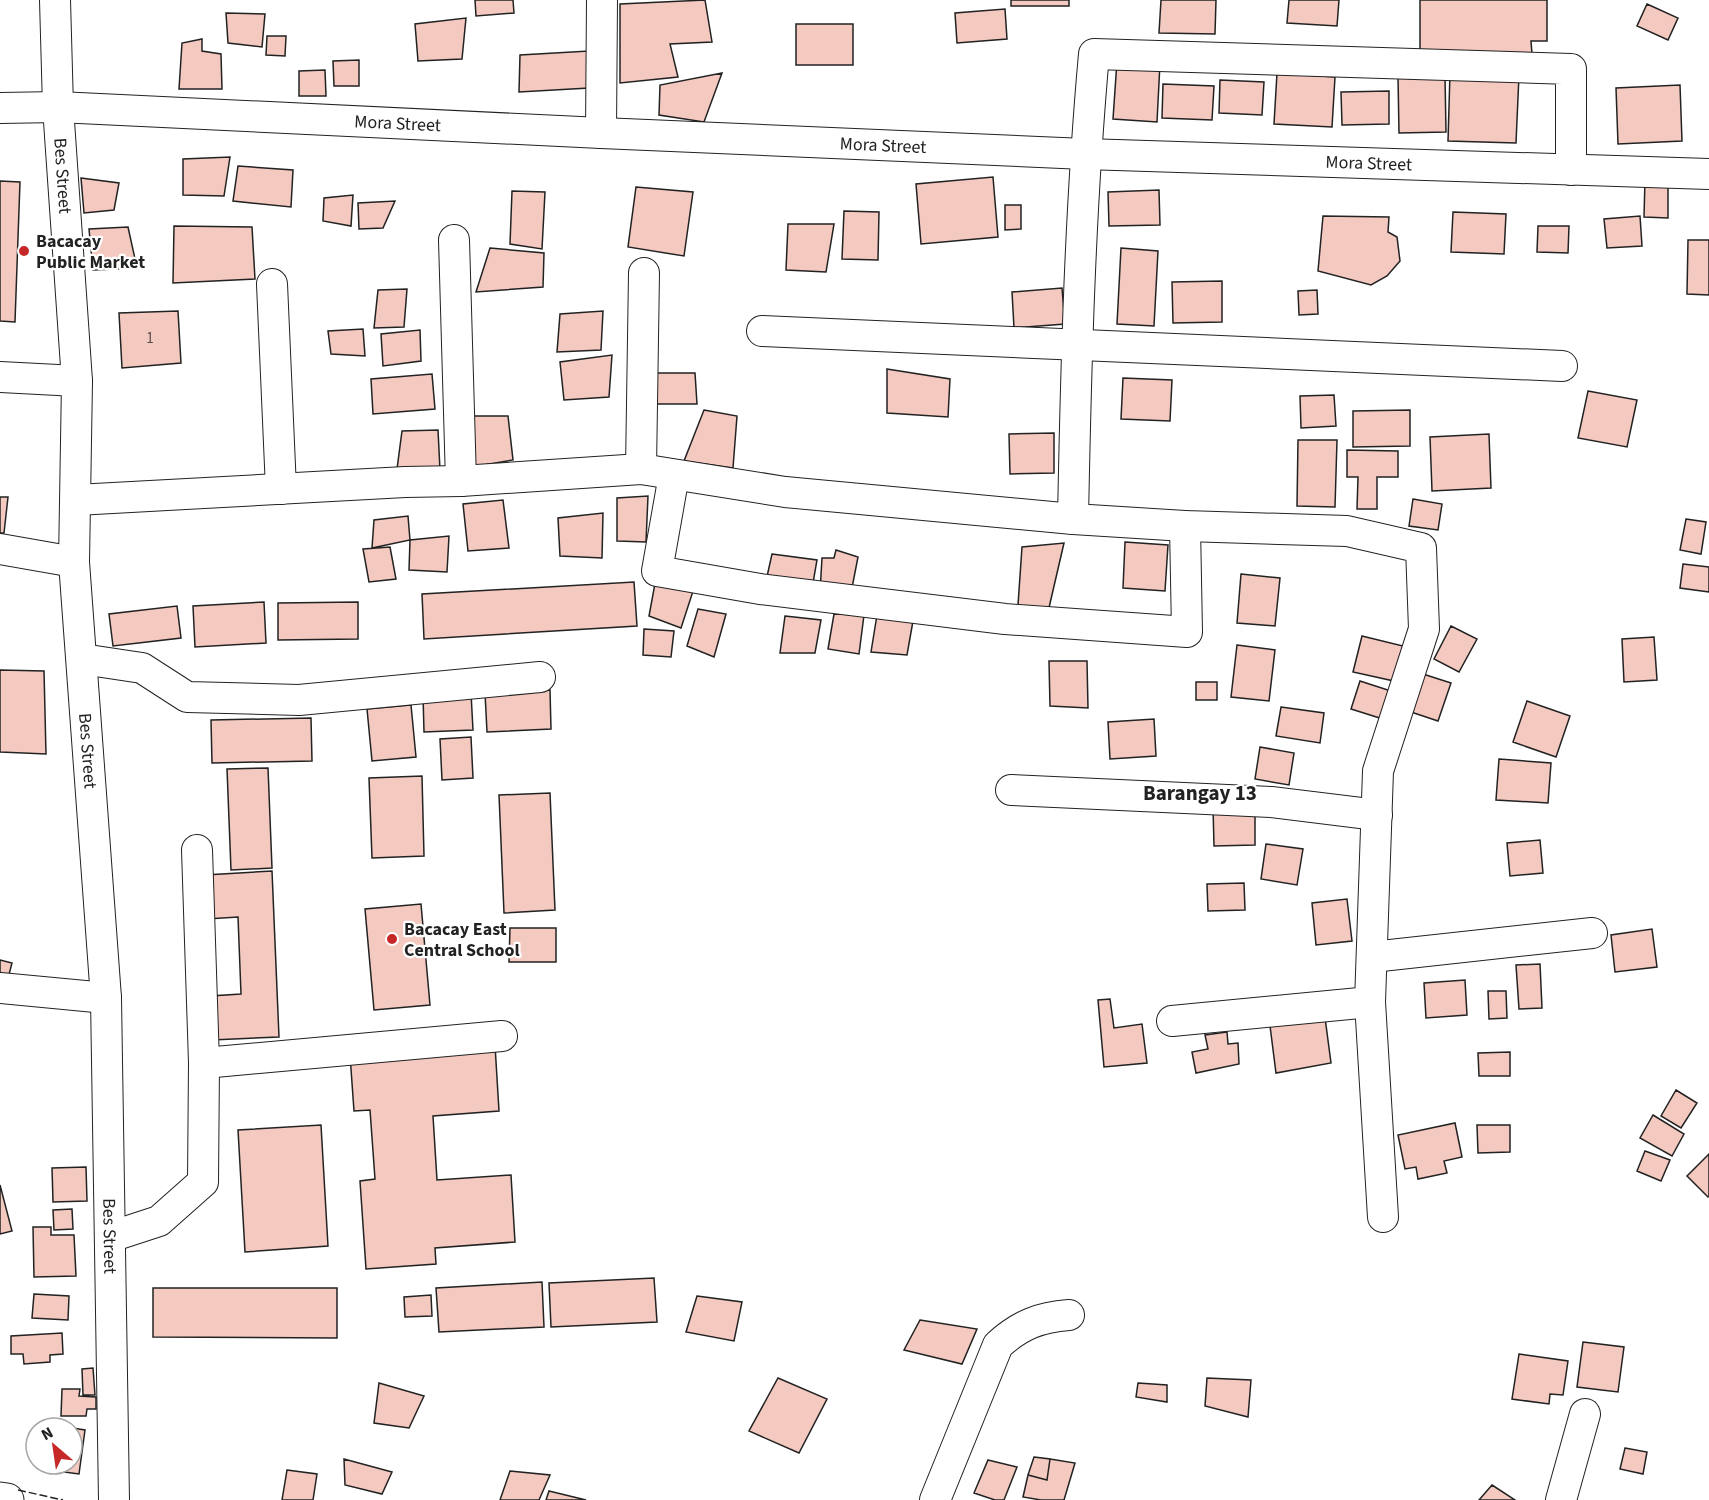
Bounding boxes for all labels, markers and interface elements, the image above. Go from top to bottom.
street label: Mora Street [354,109,441,138]
street label: Mora Street [839,131,927,160]
street label: Bes Street [47,137,77,215]
street label: Mora Street [1325,150,1412,177]
place label: Bacacay Public Market [36,229,145,275]
marker: Bacacay Public Market [17,244,31,258]
house number: 1 [146,328,154,349]
street label: Bes Street [72,712,103,790]
district label: Barangay 13 [1143,778,1257,808]
place label: Bacacay East Central School [404,917,520,963]
marker: Bacacay East Central School [385,932,399,946]
street label: Bes Street [96,1198,122,1274]
north arrow [24,1416,84,1476]
text: N [37,1422,57,1446]

